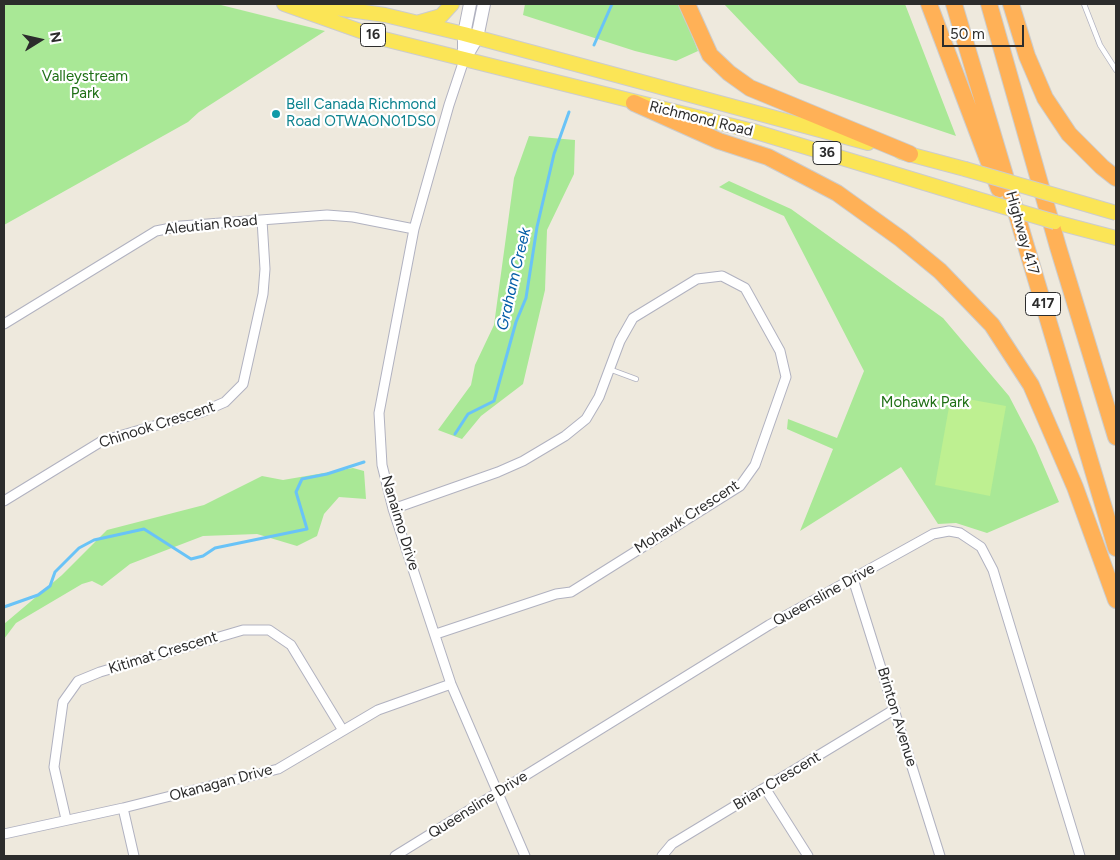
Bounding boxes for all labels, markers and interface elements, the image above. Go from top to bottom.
north arrow [15,15,65,65]
scale bar [945,15,1028,47]
road number: 16 [360,24,386,46]
text: 50 m [950,25,985,43]
text: N [46,30,65,44]
park label: Valleystream Park [42,68,128,103]
place label: Bell Canada Richmond Road OTWAON01DS0 [286,96,436,131]
street label: Richmond Road [647,97,755,141]
marker: Bell Canada Richmond Road OTWAON01DS0 [270,108,282,120]
road number: 36 [813,142,841,164]
street label: Highway 417 [1001,189,1043,277]
street label: Aleutian Road [164,211,258,239]
water label: Graham Creek [493,226,535,332]
road number: 417 [1026,292,1060,316]
park label: Mohawk Park [881,394,969,412]
street label: Chinook Crescent [97,398,217,452]
street label: Nanaimo Drive [377,473,423,573]
street label: Mohawk Crescent [631,476,743,558]
street label: Queensline Drive [770,560,878,630]
street label: Kitimat Crescent [106,628,220,678]
street label: Brinton Avenue [873,665,921,769]
street label: Brian Crescent [730,748,824,814]
street label: Okanagan Drive [168,761,274,805]
street label: Queensline Drive [425,767,531,843]

